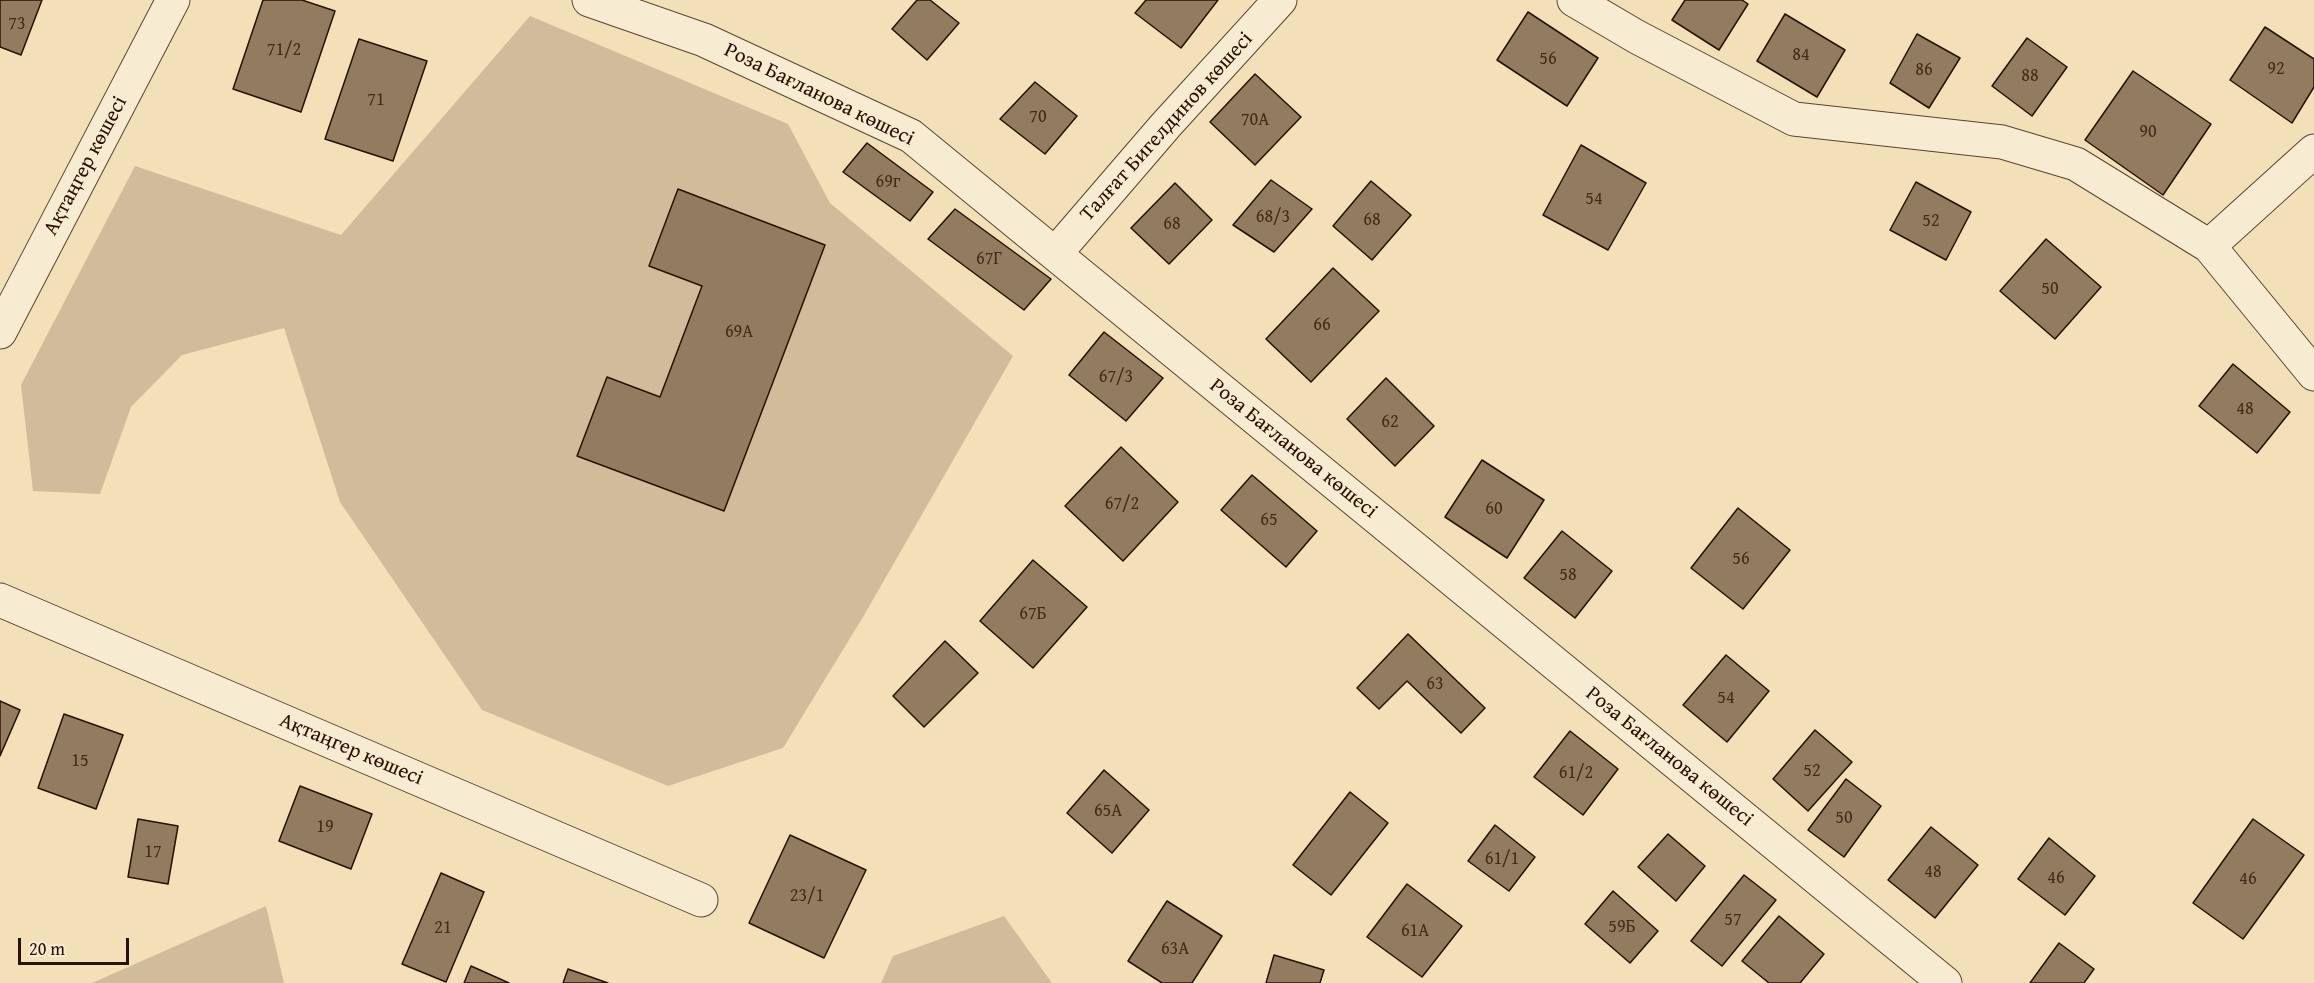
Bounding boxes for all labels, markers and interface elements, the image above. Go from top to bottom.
house number: 73 [8,13,26,35]
street label: Талғат Бигелдинов көшесі [1075,27,1259,227]
street label: Роза Бағланова көшесі [720,38,918,152]
house number: 71/2 [267,39,301,61]
house number: 84 [1792,44,1810,66]
house number: 56 [1539,48,1557,70]
house number: 92 [2267,58,2285,80]
house number: 86 [1915,59,1933,81]
house number: 88 [2021,65,2039,87]
house number: 71 [367,89,385,111]
street label: Ақтаңгер көшесі [39,92,133,240]
house number: 70 [1029,106,1047,128]
house number: 70А [1241,109,1269,131]
house number: 90 [2139,121,2157,143]
house number: 69г [876,171,900,193]
house number: 54 [1585,188,1603,210]
house number: 68/3 [1256,206,1290,228]
house number: 68 [1363,209,1381,231]
house number: 52 [1922,210,1940,232]
house number: 68 [1163,213,1181,235]
house number: 67Г [976,248,1002,270]
house number: 50 [2041,278,2059,300]
house number: 66 [1313,314,1331,336]
house number: 69А [725,321,753,343]
house number: 67/3 [1099,366,1133,388]
street label: Роза Бағланова көшесі [1204,374,1382,524]
house number: 48 [2236,398,2254,420]
house number: 62 [1381,411,1399,433]
house number: 67/2 [1105,493,1139,515]
house number: 60 [1485,498,1503,520]
house number: 65 [1260,509,1278,531]
house number: 56 [1732,548,1750,570]
house number: 58 [1559,564,1577,586]
house number: 67Б [1019,603,1047,625]
house number: 63 [1426,673,1444,695]
street label: Роза Бағланова көшесі [1580,682,1758,832]
house number: 54 [1717,687,1735,709]
street label: Ақтаңгер көшесі [275,708,427,792]
house number: 15 [71,750,89,772]
house number: 52 [1803,760,1821,782]
house number: 61/2 [1559,762,1593,784]
house number: 65А [1094,800,1122,822]
house number: 50 [1835,807,1853,829]
house number: 19 [316,816,334,838]
house number: 17 [144,841,162,863]
house number: 61/1 [1485,848,1519,870]
house number: 48 [1924,861,1942,883]
house number: 46 [2047,867,2065,889]
house number: 46 [2239,868,2257,890]
house number: 23/1 [790,885,824,907]
house number: 57 [1724,909,1742,931]
house number: 59Б [1608,916,1636,938]
house number: 21 [434,917,452,939]
house number: 61А [1401,920,1429,942]
scale bar [21,926,132,964]
text: 20 m [29,935,65,962]
house number: 63А [1161,938,1189,960]

